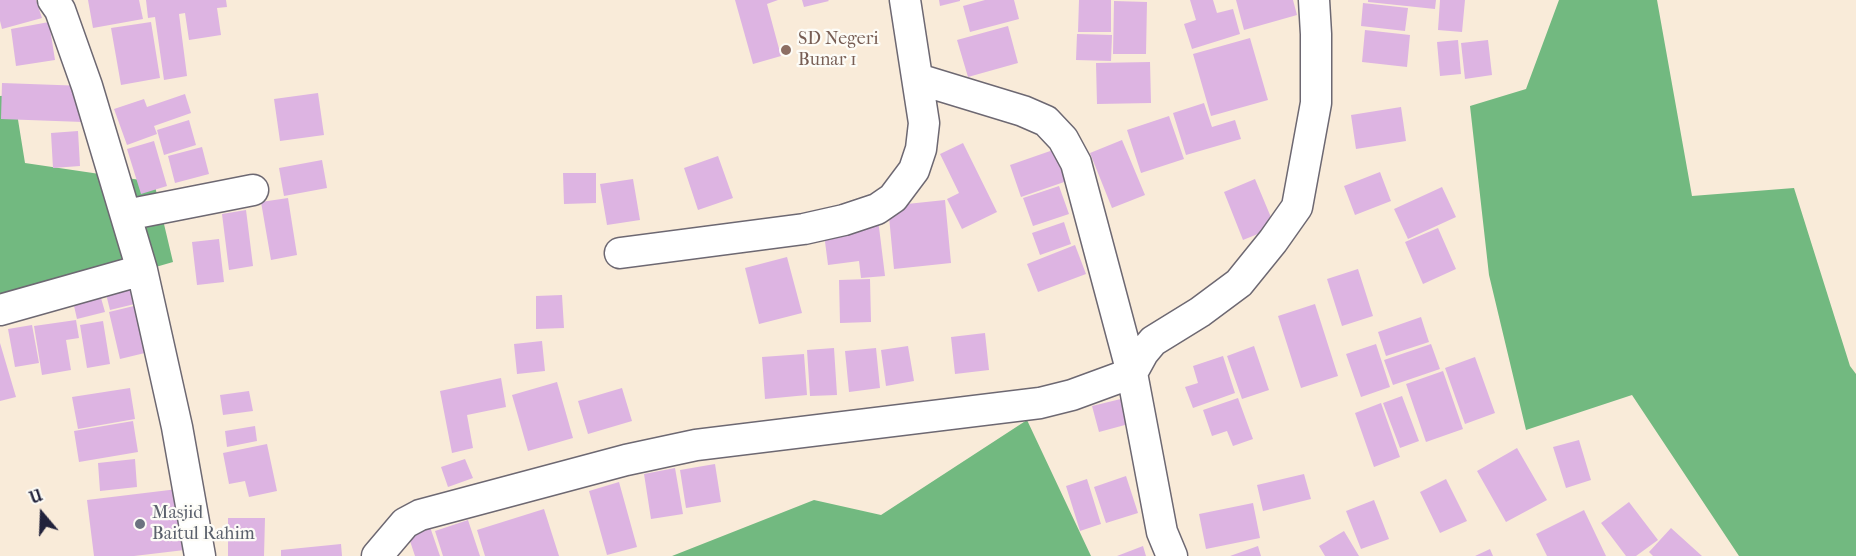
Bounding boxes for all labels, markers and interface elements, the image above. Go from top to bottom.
place label: SD Negeri Bunar 1 [798,29,879,72]
marker: SD Negeri Bunar 1 [779,43,793,57]
north arrow [12,484,72,544]
text: U [27,486,45,508]
place label: Masjid Baitul Rahim [152,503,255,546]
marker: Masjid Baitul Rahim [133,517,147,531]

